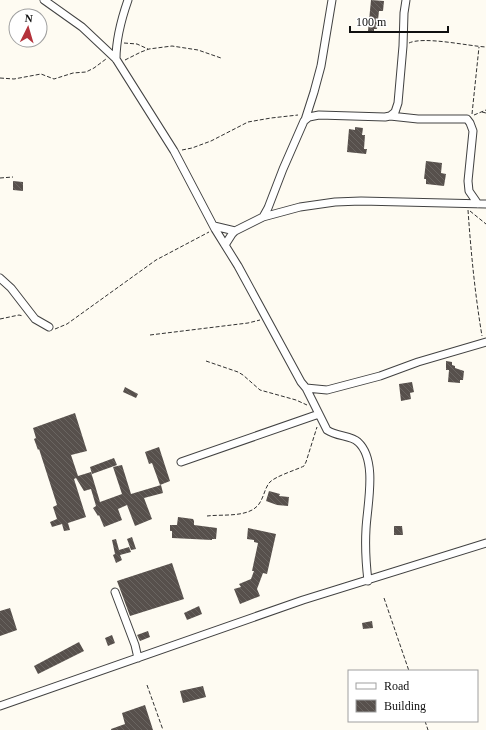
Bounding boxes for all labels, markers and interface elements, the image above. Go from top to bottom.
north arrow [8,8,48,48]
scale bar [350,8,448,34]
text: N [24,12,33,24]
text: 100 m [356,15,387,29]
legend [348,670,478,722]
text: Road [384,679,409,693]
text: Building [384,699,426,713]

